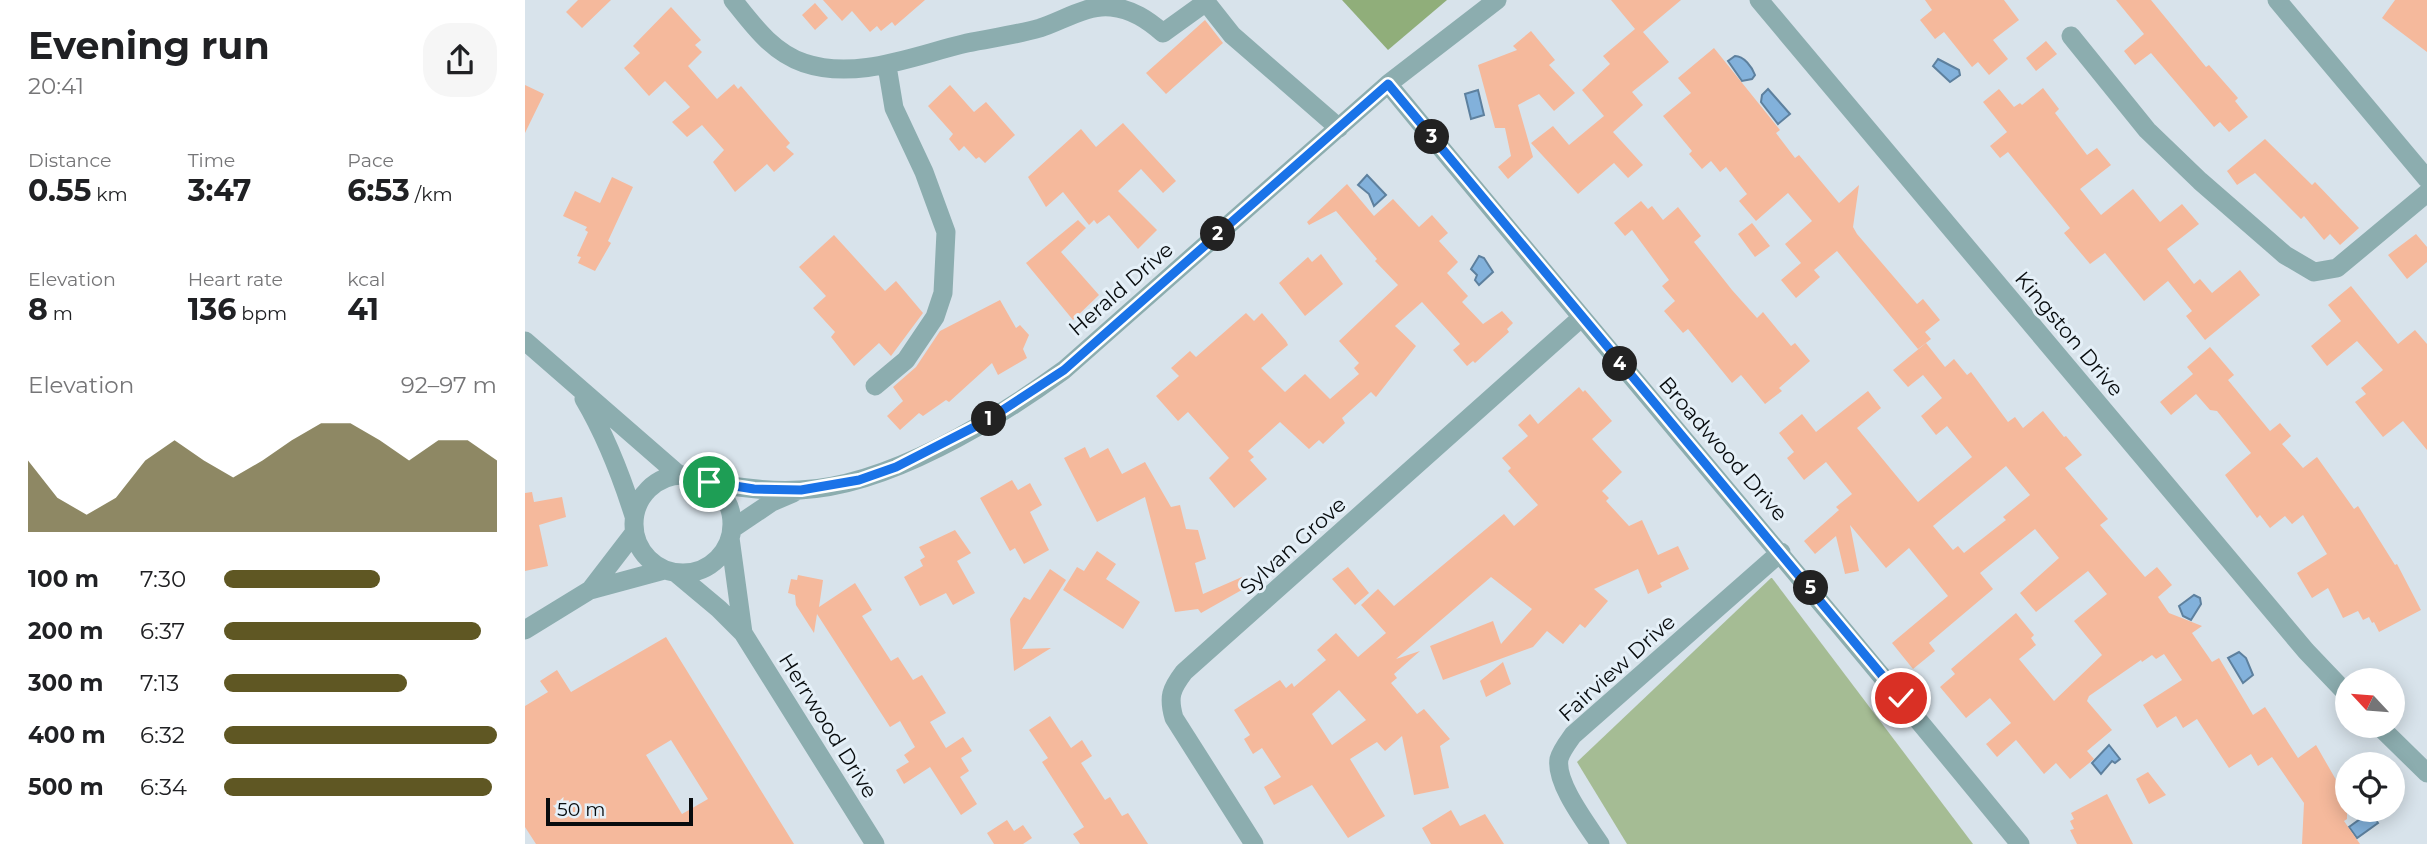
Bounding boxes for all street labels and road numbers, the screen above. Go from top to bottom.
street label: Herald Drive [1063,237,1178,341]
street label: Kingston Drive [2010,266,2129,401]
street label: Broadwood Drive [1654,371,1793,526]
street label: Sylvan Grove [1235,492,1351,600]
street label: Fairview Drive [1553,609,1680,726]
street label: Herrwood Drive [774,649,883,803]

